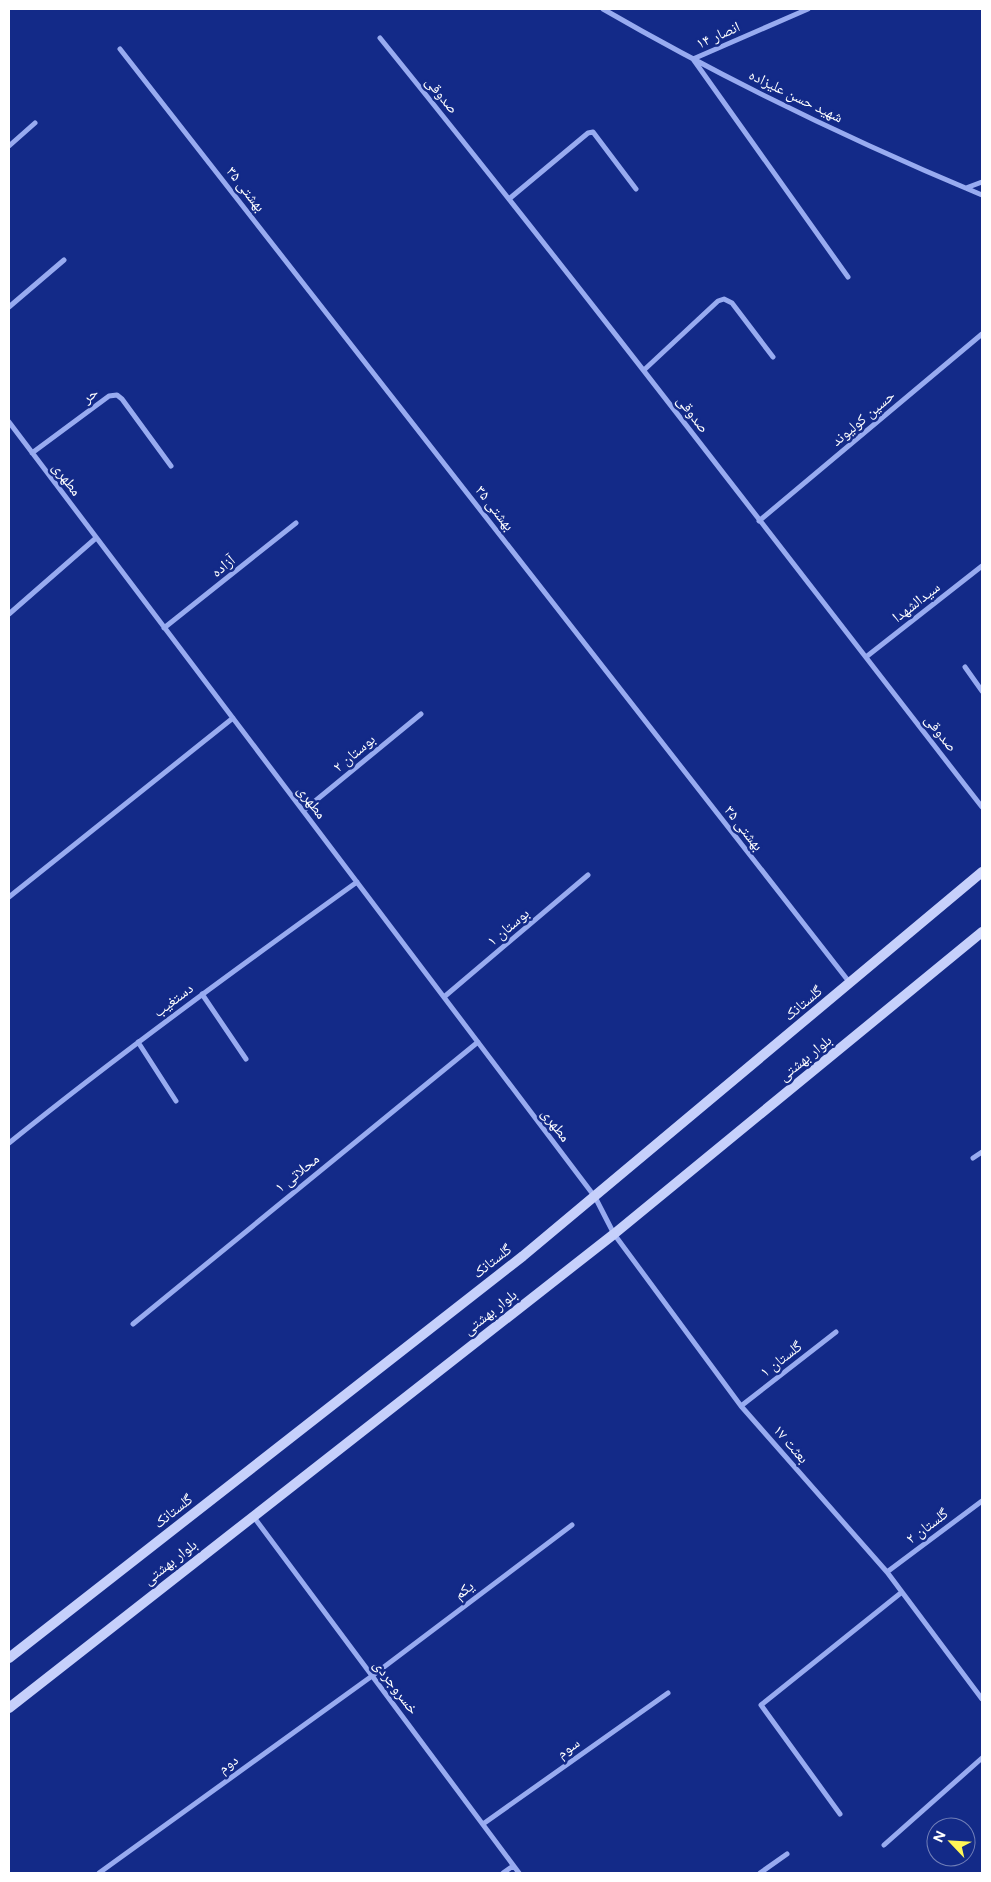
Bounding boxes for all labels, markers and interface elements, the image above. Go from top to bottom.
street label: انصار ۱۴ [693,17,743,53]
street label: شهید حسن علیزاده [746,65,846,127]
street label: صدوقی [421,73,462,118]
street label: بهشتی ۳۵ [222,163,269,216]
street label: حر [78,383,102,407]
street label: حسین کولیوند [828,386,899,451]
street label: صدوقی [672,392,713,437]
street label: مطهری [48,459,86,500]
street label: بهشتی ۳۵ [471,482,518,535]
street label: آزاده [208,550,239,581]
street label: سیدالشهدا [889,578,943,626]
street label: صدوقی [920,711,961,756]
street label: بوستان ۲ [329,730,379,777]
street label: مطهری [293,782,331,823]
street label: بهشتی ۳۵ [720,802,767,855]
street label: بوستان ۱ [483,904,533,951]
street label: دستغیب [149,979,197,1021]
street label: گلستانک [780,981,826,1024]
street label: بلوار بهشتی [775,1031,836,1086]
street label: مطهری [537,1105,575,1146]
street label: محلاتی ۱ [271,1150,324,1197]
street label: گلستانک [469,1240,515,1282]
street label: بلوار بهشتی [459,1285,521,1339]
street label: گلستان ۱ [756,1337,806,1382]
street label: بعثت ۱۷ [769,1421,813,1467]
street label: گلستانک [150,1490,196,1532]
street label: گلستان ۲ [902,1504,953,1549]
street label: بلوار بهشتی [139,1535,201,1589]
street label: یکم [451,1577,478,1604]
street label: خسروجردی [369,1656,423,1719]
street label: سوم [553,1734,584,1763]
street label: دوم [214,1751,242,1778]
north arrow [926,1817,976,1867]
text: N [930,1828,950,1845]

